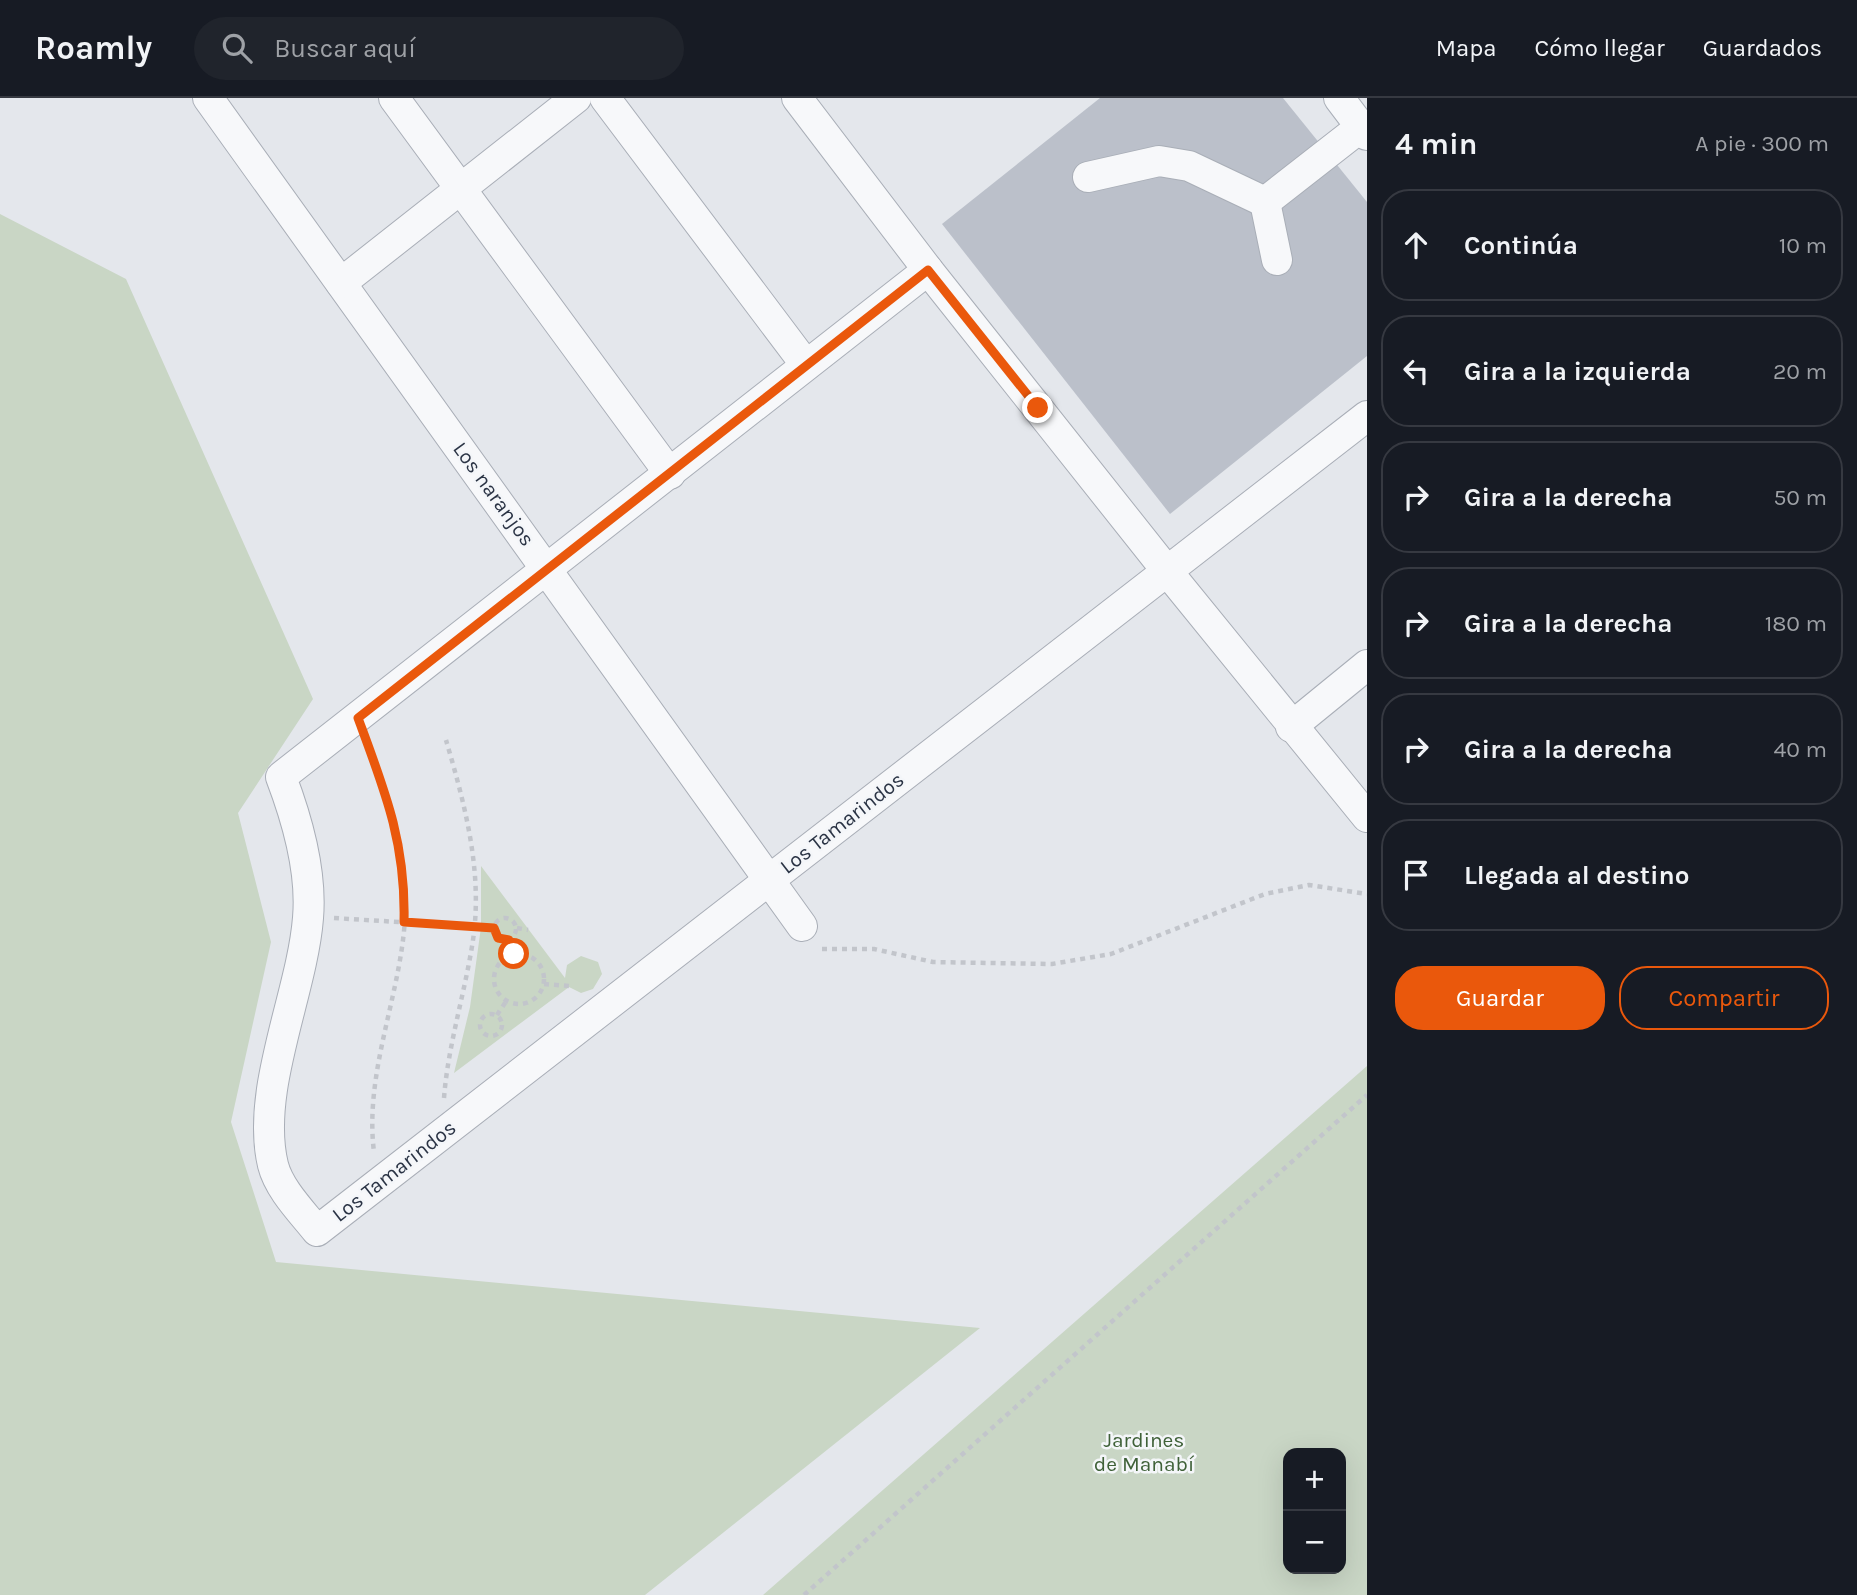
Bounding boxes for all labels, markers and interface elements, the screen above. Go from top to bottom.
search box [194,17,684,80]
text: Roamly [35,29,152,67]
icon: search [218,29,256,67]
text: Buscar aquí [274,33,416,64]
text: Mapa [1436,34,1496,62]
text: Cómo llegar [1534,34,1665,62]
text: Guardados [1703,34,1822,62]
text: 4 min [1395,126,1477,162]
text: A pie · 300 m [1695,130,1829,157]
icon: ahead [1397,226,1435,264]
text: Continúa [1464,230,1578,261]
text: 10 m [1779,232,1827,259]
icon: left [1397,352,1435,390]
text: Gira a la izquierda [1464,356,1691,387]
text: 20 m [1773,358,1827,385]
route end [1022,392,1053,423]
street label: Los naranjos [448,437,540,551]
icon: right [1397,478,1435,516]
text: Gira a la derecha [1464,482,1673,513]
text: 50 m [1773,484,1827,511]
icon: right [1397,604,1435,642]
text: Gira a la derecha [1464,608,1673,639]
text: 180 m [1765,610,1827,637]
icon: right [1397,730,1435,768]
text: Gira a la derecha [1464,734,1673,765]
text: 40 m [1774,736,1827,763]
street label: Los Tamarindos [775,767,909,879]
icon: arrive [1397,856,1435,894]
text: Llegada al destino [1464,860,1690,891]
route start [498,938,529,969]
button: Guardar [1395,966,1605,1030]
button: Compartir [1619,966,1829,1030]
street label: Los Tamarindos [327,1115,461,1227]
park label: Jardines de Manabí [1094,1428,1195,1476]
map controls [1283,1448,1346,1574]
button: + [1283,1448,1346,1511]
button: − [1283,1511,1346,1574]

